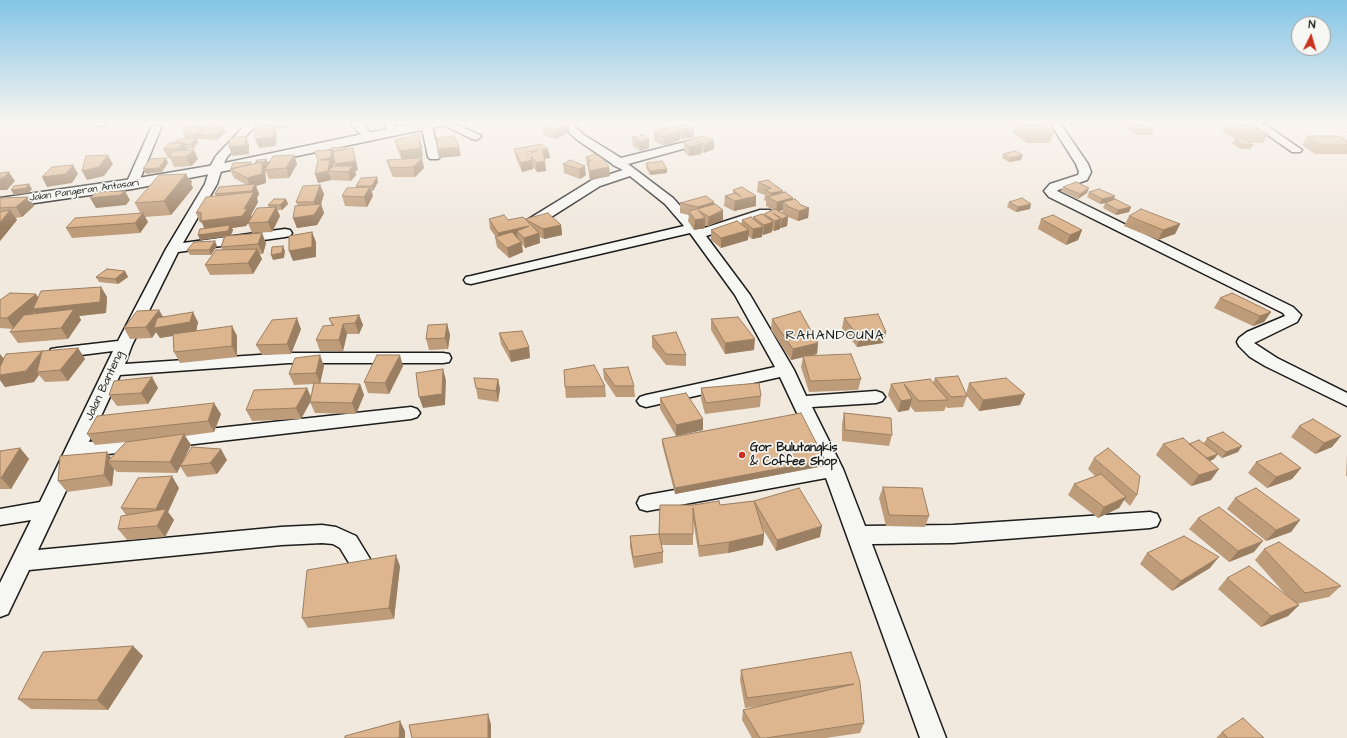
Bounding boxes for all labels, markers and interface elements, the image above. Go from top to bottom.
north arrow [1291,16,1331,56]
text: N [1308,17,1316,32]
street label: Jalan Pangeran Antasari [29,177,139,205]
district label: RAHANDOUNA [785,328,885,344]
street label: Jalan Banteng [83,349,127,423]
place label: Gor Bulutangkis & Coffee Shop [750,441,837,469]
marker: Gor Bulutangkis & Coffee Shop [737,450,747,460]

